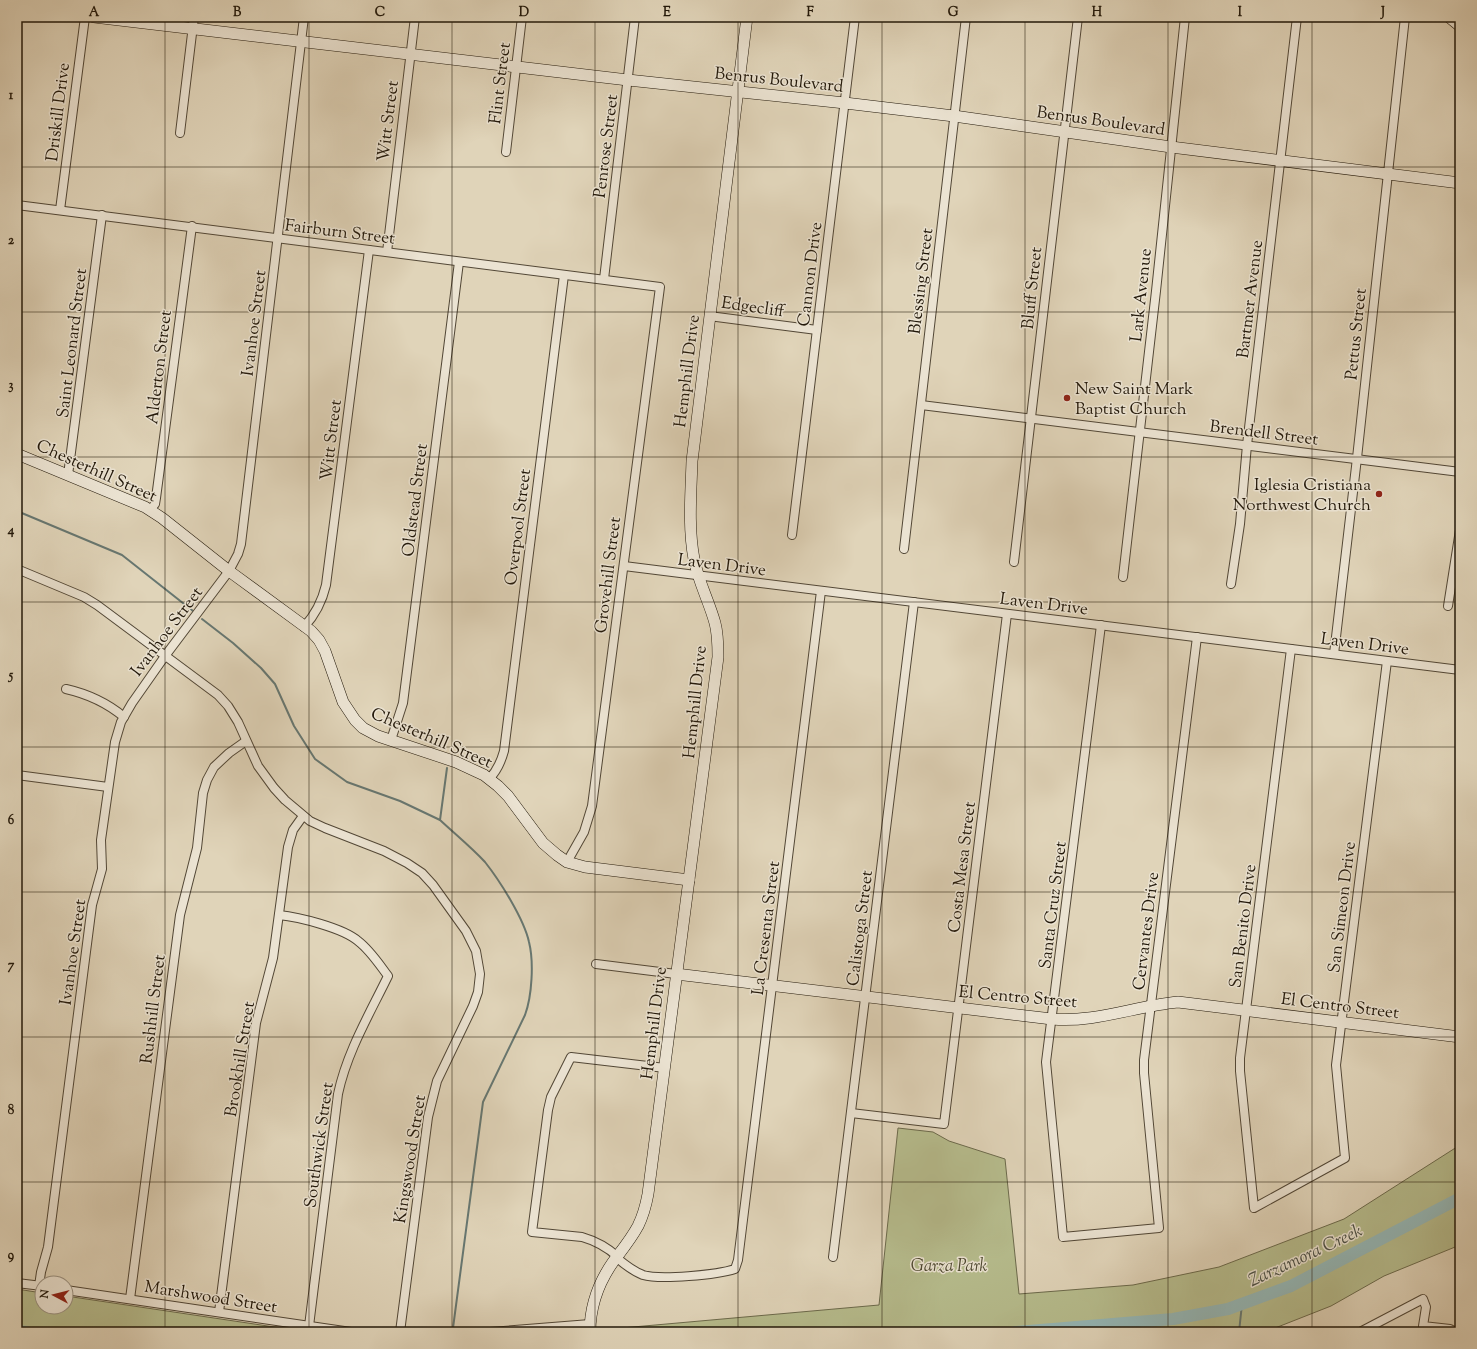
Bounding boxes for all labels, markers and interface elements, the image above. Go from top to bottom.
text: A [89,4,100,22]
text: B [233,4,242,22]
text: C [375,4,385,22]
text: D [519,4,529,22]
text: E [663,4,671,22]
text: F [806,4,814,22]
text: G [948,4,959,22]
text: H [1092,4,1103,22]
text: I [1238,4,1243,22]
text: J [1380,4,1385,22]
street label: Flint Street [484,41,518,126]
street label: Driskill Drive [41,61,77,163]
street label: Benrus Boulevard [713,62,845,100]
street label: Witt Street [372,79,406,163]
text: 1 [9,87,14,105]
street label: Penrose Street [589,93,625,200]
street label: Benrus Boulevard [1035,101,1167,143]
street label: Fairburn Street [283,214,396,252]
street label: Cannon Drive [793,221,829,328]
street label: Blessing Street [904,226,940,336]
text: 2 [8,232,15,250]
street label: Bartmer Avenue [1232,239,1270,360]
street label: Bluff Street [1017,246,1049,331]
street label: Lark Avenue [1125,247,1159,343]
street label: Saint Leonard Street [52,267,94,420]
street label: Ivanhoe Street [237,269,273,378]
street label: Pettus Street [1340,287,1374,381]
street label: Edgecliff [720,292,786,324]
street label: Alderton Street [141,309,179,426]
street label: Hemphill Drive [669,313,707,429]
text: 3 [8,377,14,395]
place label: New Saint Mark Baptist Church [1075,378,1193,422]
marker: New Saint Mark Baptist Church [1062,393,1072,403]
street label: Witt Street [315,398,349,482]
street label: Brendell Street [1208,415,1320,453]
street label: Chesterhill Street [32,434,161,509]
street label: Oldstead Street [397,442,435,558]
street label: Overpool Street [500,467,538,587]
place label: Iglesia Cristiana Northwest Church [1233,474,1371,518]
marker: Iglesia Cristiana Northwest Church [1374,489,1384,499]
street label: Grovehill Street [590,515,628,635]
text: 4 [7,522,15,540]
street label: Laven Drive [676,549,767,583]
street label: Ivanhoe Street [126,582,209,682]
street label: Laven Drive [998,588,1089,622]
street label: Laven Drive [1319,628,1410,662]
street label: Hemphill Drive [678,644,714,760]
text: 5 [8,667,14,685]
street label: Chesterhill Street [367,702,496,775]
street label: Costa Mesa Street [943,800,983,934]
text: 6 [8,812,15,830]
street label: Santa Cruz Street [1034,840,1074,971]
street label: San Simeon Drive [1323,840,1363,974]
street label: La Cresenta Street [747,860,787,997]
street label: San Benito Drive [1224,863,1264,990]
street label: Calistoga Street [842,869,880,987]
street label: Cervantes Drive [1128,871,1166,992]
street label: Ivanhoe Street [55,898,93,1007]
street label: Rushhill Street [135,953,173,1065]
text: 7 [8,957,15,975]
street label: Hemphill Drive [636,965,674,1081]
street label: El Centro Street [958,981,1078,1015]
street label: El Centro Street [1279,988,1400,1026]
street label: Brookhill Street [220,1000,262,1119]
street label: Southwick Street [299,1081,341,1210]
street label: Kingswood Street [389,1093,433,1225]
text: 8 [8,1102,15,1120]
water label: Zarzamora Creek [1245,1219,1367,1295]
text: 9 [8,1247,15,1265]
park label: Garza Park [911,1255,988,1279]
north arrow [34,1275,74,1315]
street label: Marshwood Street [143,1276,279,1320]
text: N [36,1288,54,1300]

